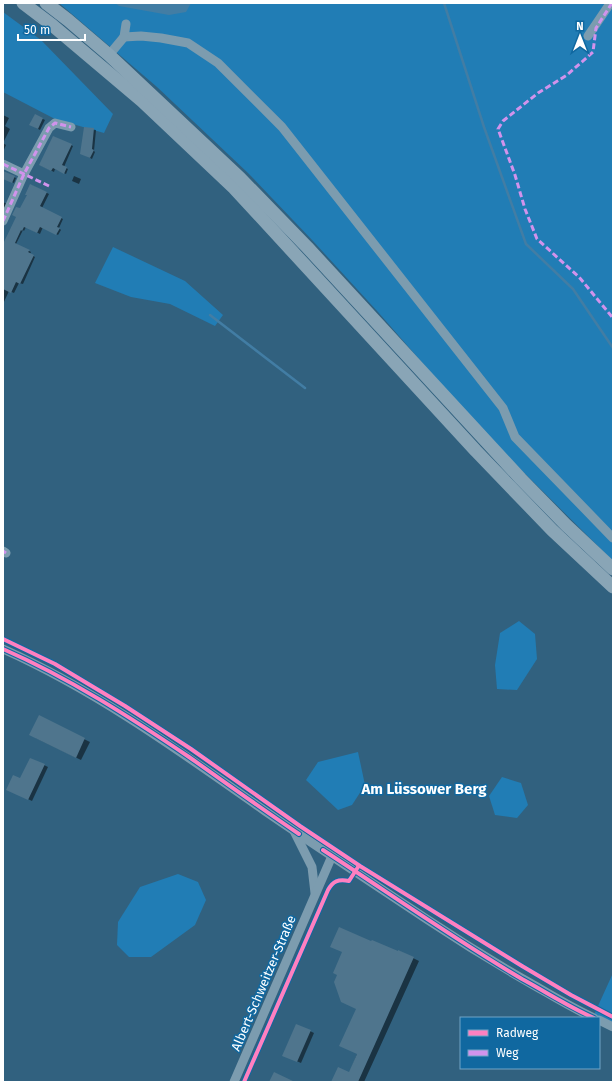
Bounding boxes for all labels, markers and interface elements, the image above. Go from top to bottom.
scale bar [18,16,85,42]
north arrow [560,16,600,56]
text: N [576,20,584,33]
text: 50 m [24,23,50,37]
district label: Am Lüssower Berg [361,780,487,798]
street label: Albert-Schweitzer-Straße [228,913,299,1053]
legend [460,1017,600,1069]
text: Radweg [496,1026,539,1040]
text: Weg [496,1046,519,1060]

